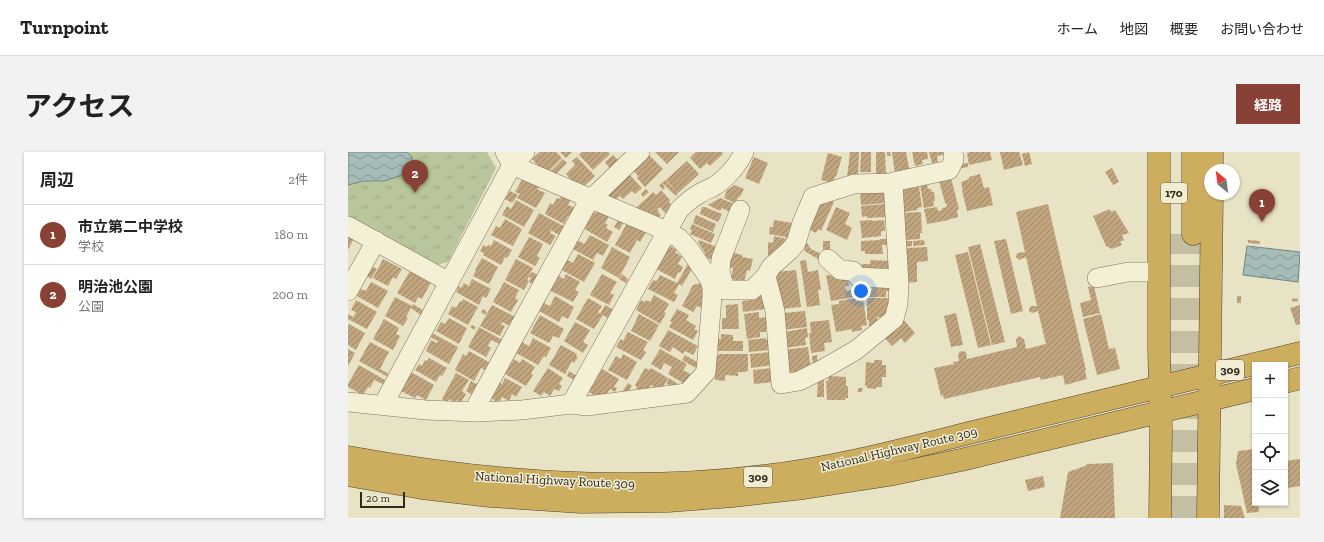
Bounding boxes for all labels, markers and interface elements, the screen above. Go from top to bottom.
text: Turnpoint [20,16,108,39]
text: ホーム [1056,21,1098,38]
text: 地図 [1120,21,1148,38]
text: 概要 [1170,21,1198,38]
text: お問い合わせ [1220,21,1304,38]
button: 経路 [1236,84,1300,124]
text: アクセス [24,90,135,123]
pin: 2 [402,160,428,193]
north arrow [1204,164,1240,200]
text: 周辺 [40,170,74,190]
text: 2件 [288,172,308,187]
road number: 170 [1161,183,1187,203]
pin: 1 [1249,189,1275,222]
text: 市立第二中学校 [78,218,183,236]
text: 1 [50,227,56,242]
text: 180 m [274,227,308,242]
text: 学校 [78,239,104,254]
text: 明治池公園 [78,278,153,296]
your location [851,281,871,301]
text: 2 [50,287,56,302]
text: 200 m [272,287,308,302]
text: 公園 [78,299,104,314]
road number: 309 [1216,360,1244,380]
map controls [1252,362,1288,506]
button: + [1252,362,1288,398]
button: − [1252,398,1288,434]
street label: National Highway Route 309 [819,424,979,474]
button: locate [1252,434,1288,470]
road number: 309 [744,467,772,487]
street label: National Highway Route 309 [475,468,635,492]
button: layers [1252,470,1288,506]
scale bar [360,490,405,509]
text: 20 m [366,492,390,505]

